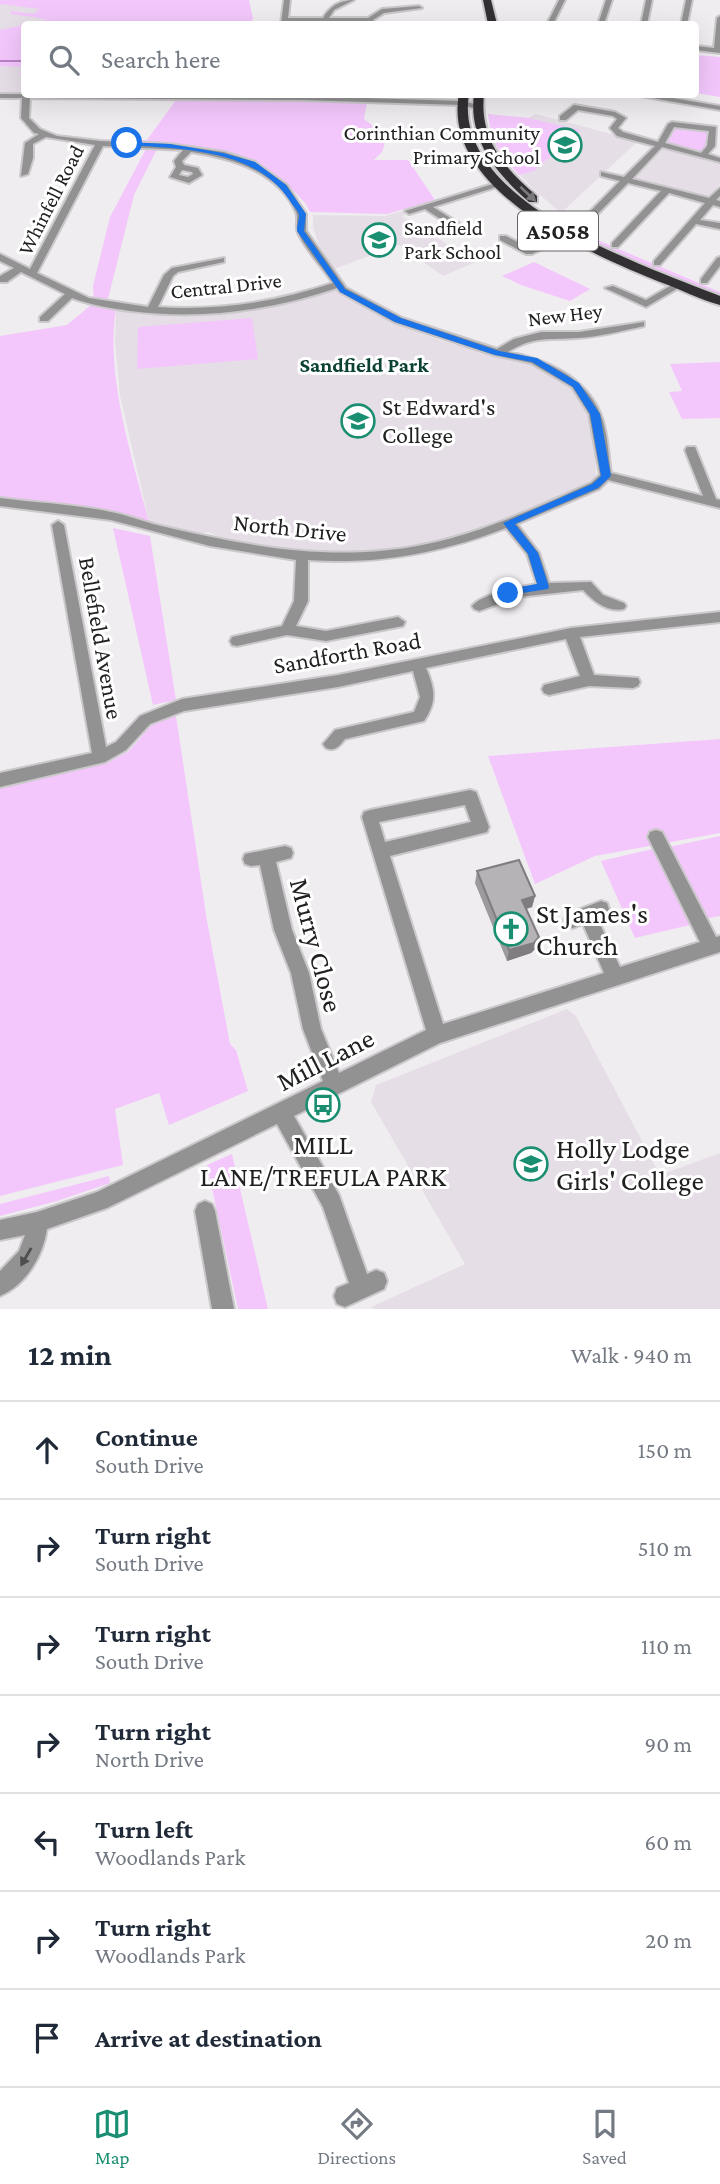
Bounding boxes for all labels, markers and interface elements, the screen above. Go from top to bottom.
search box [21,21,699,98]
icon: search [45,41,83,79]
text: Search here [101,45,220,74]
place label: Corinthian Community Primary School [344,121,540,169]
school or university icon: Corinthian Community Primary School [546,126,584,164]
route start [111,127,142,158]
street label: Whinfell Road [13,141,89,259]
one-way arrow [519,186,537,202]
road number: A5058 [518,212,598,250]
place label: Sandfield Park School [404,216,501,264]
school or university icon: Sandfield Park School [360,221,398,259]
street label: Central Drive [169,268,283,304]
street label: New Hey [526,298,604,331]
district label: Sandfield Park [299,353,429,377]
place label: St Edward's College [382,393,495,448]
school or university icon: St Edward's College [339,402,377,440]
street label: North Drive [232,508,348,547]
street label: Bellefield Avenue [74,555,129,721]
route end [492,577,523,608]
street label: Sandforth Road [271,626,423,679]
street label: Murry Close [284,875,349,1015]
place label: St James's Church [536,898,648,961]
church icon: St James's Church [492,910,530,948]
street label: Mill Lane [271,1022,379,1097]
bus stop icon: MILL LANE/TREFULA PARK [304,1086,342,1124]
place label: MILL LANE/TREFULA PARK [200,1129,447,1192]
place label: Holly Lodge Girls' College [556,1133,704,1196]
school or university icon: Holly Lodge Girls' College [512,1145,550,1183]
one-way arrow [20,1248,32,1267]
text: 12 min [28,1338,112,1371]
text: Walk · 940 m [571,1342,692,1368]
text: Continue [95,1423,198,1452]
icon: ahead [28,1431,66,1469]
text: 150 m [638,1437,692,1463]
text: South Drive [95,1452,204,1478]
text: Turn right [95,1521,211,1550]
icon: right [28,1529,66,1567]
text: 510 m [638,1535,692,1561]
text: South Drive [95,1550,204,1576]
text: Turn right [95,1619,211,1648]
icon: right [28,1627,66,1665]
text: 110 m [641,1633,692,1659]
text: South Drive [95,1648,204,1674]
text: Turn right [95,1717,211,1746]
icon: right [28,1725,66,1763]
text: 90 m [645,1731,692,1757]
text: North Drive [95,1746,204,1772]
text: Turn left [95,1815,193,1844]
icon: left [28,1823,66,1861]
text: 60 m [645,1829,692,1855]
text: Woodlands Park [95,1844,245,1870]
text: Turn right [95,1913,211,1942]
icon: right [28,1921,66,1959]
text: 20 m [645,1927,692,1953]
text: Woodlands Park [95,1942,245,1968]
icon: arrive [28,2019,66,2057]
text: Arrive at destination [95,2024,322,2053]
tab: Map [93,2105,131,2168]
tab: Directions [317,2105,396,2168]
tab: Saved [582,2105,627,2168]

